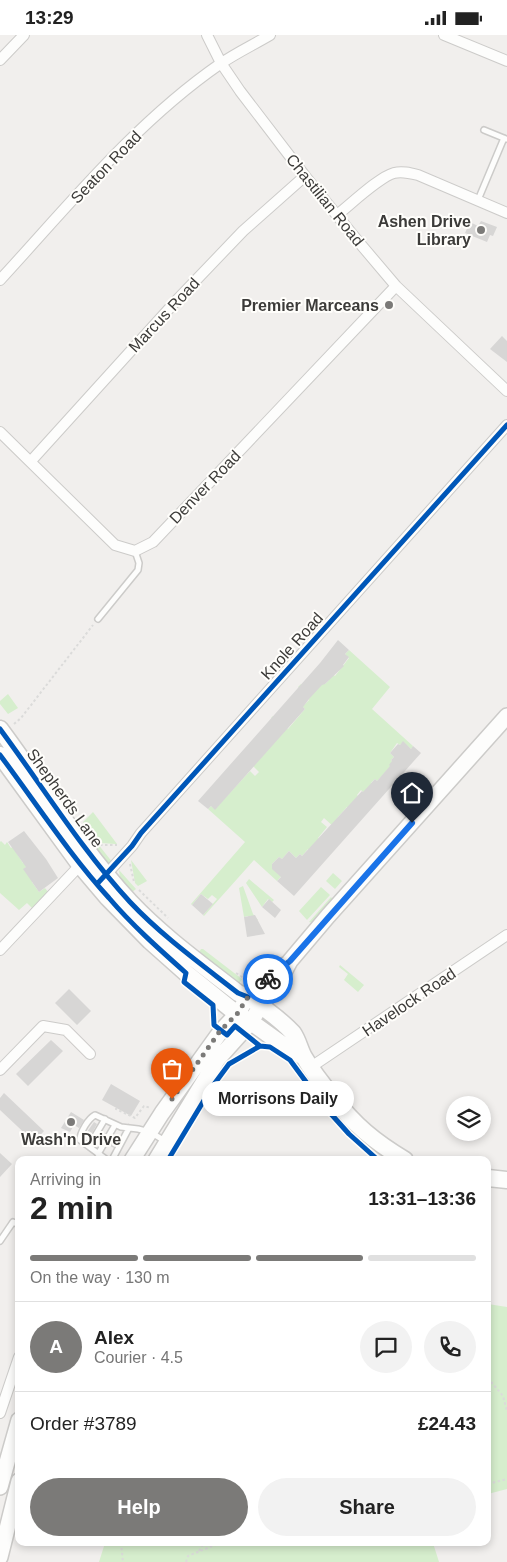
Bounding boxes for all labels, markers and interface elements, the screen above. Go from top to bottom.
text: 13:29 [25,7,74,28]
street label: Seaton Road [67,127,145,207]
street label: Chastilian Road [283,151,367,249]
place label: Ashen Drive Library [378,213,471,248]
marker: Ashen Drive Library [475,224,487,236]
street label: Marcus Road [125,274,203,356]
place label: Premier Marceans [241,297,379,314]
marker: Premier Marceans [383,299,395,311]
street label: Denver Road [166,447,244,527]
street label: Knole Road [258,609,326,683]
street label: Shepherds Lane [24,745,106,851]
pin [391,772,433,823]
icon: home [398,779,426,807]
courier [243,954,293,1004]
icon: bike [254,965,282,993]
street label: Havelock Road [359,965,459,1039]
pin [151,1048,193,1099]
icon: bag [158,1055,186,1083]
callout: Morrisons Daily [202,1081,354,1117]
text: Morrisons Daily [218,1090,338,1107]
map controls [446,1096,491,1141]
button: layers [446,1096,491,1141]
marker: Wash'n Drive [65,1116,77,1128]
place label: Wash'n Drive [21,1131,121,1148]
text: Arriving in [30,1171,101,1188]
text: 13:31–13:36 [368,1188,476,1209]
text: 2 min [30,1190,114,1226]
text: On the way · 130 m [30,1269,170,1286]
button: chat [360,1321,412,1373]
button: phone [424,1321,476,1373]
text: Alex [94,1327,134,1348]
text: A [49,1336,63,1357]
text: Courier · 4.5 [94,1349,183,1366]
text: Order #3789 [30,1413,137,1434]
text: £24.43 [418,1413,476,1434]
button: Help [30,1478,248,1536]
button: Share [258,1478,476,1536]

